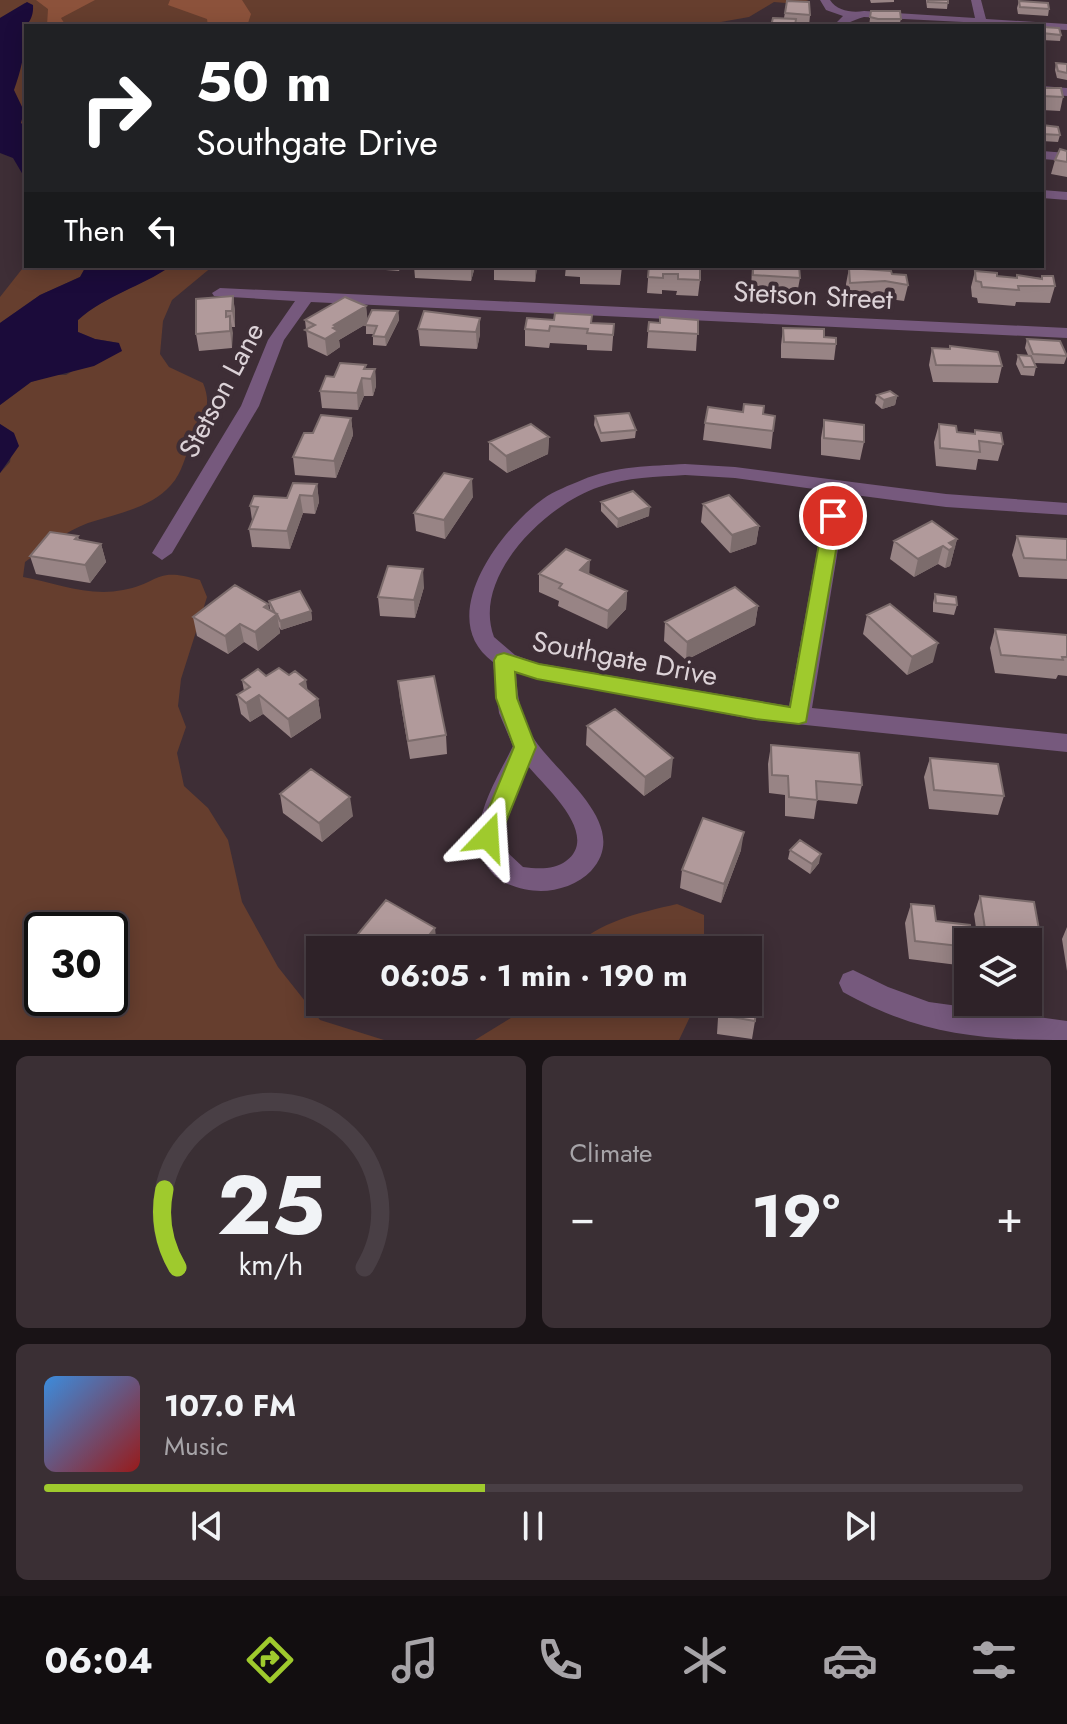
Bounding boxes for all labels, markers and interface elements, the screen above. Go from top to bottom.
text: 50 m [196,41,332,122]
icon: right [64,56,168,160]
text: Southgate Drive [196,116,438,168]
icon: left [141,208,185,252]
text: Then [64,209,125,252]
street label: Stetson Street [732,271,894,320]
street label: Stetson Lane [169,315,274,465]
pin [799,482,867,550]
icon: arrive [811,494,855,538]
street label: Southgate Drive [529,620,721,697]
position arrow [446,795,530,879]
speed limit sign: 30 [24,912,128,1016]
map controls [954,928,1042,1016]
button: layers [954,928,1042,1016]
text: 06:05 · 1 min · 190 m [380,954,688,997]
text: Climate [570,1134,652,1172]
text: 25 [217,1145,325,1265]
text: 19° [751,1173,840,1260]
text: − [570,1185,595,1249]
text: + [996,1185,1023,1249]
text: km/h [238,1244,303,1286]
text: 107.0 FM [164,1384,296,1427]
text: Music [164,1427,228,1465]
icon: previous [185,1504,229,1548]
icon: pause [511,1504,555,1548]
icon: next [838,1504,882,1548]
icon: directions [242,1632,298,1688]
icon: music [387,1632,443,1688]
icon: phone [532,1632,588,1688]
icon: climate [677,1632,733,1688]
icon: car [822,1632,878,1688]
icon: filters [966,1632,1022,1688]
text: 06:04 [44,1634,153,1686]

